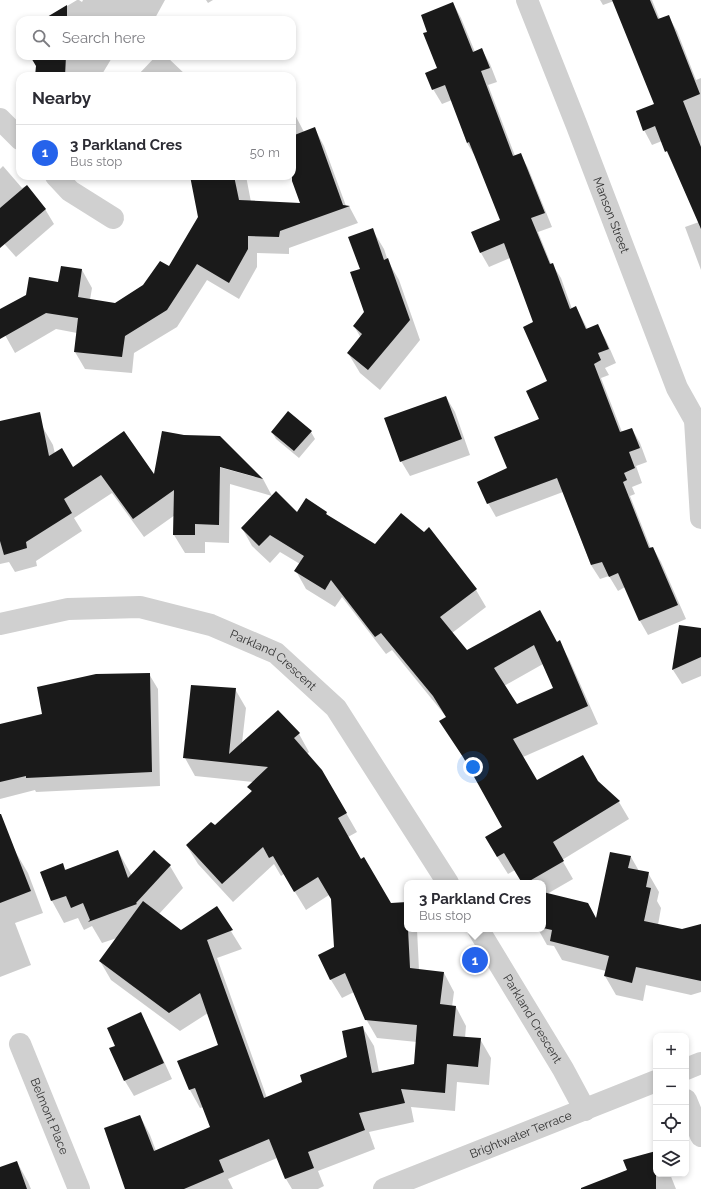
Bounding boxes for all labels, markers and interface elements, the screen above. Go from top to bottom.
search box [16,16,296,60]
icon: search [30,27,52,49]
text: Search here [62,29,145,47]
text: Nearby [32,88,91,108]
text: 3 Parkland Cres [70,136,182,154]
text: 1 [42,145,48,160]
text: 50 m [250,145,280,160]
text: Bus stop [70,154,122,169]
street label: Manson Street [590,175,632,255]
street label: Parkland Crescent [228,627,319,693]
your location [463,757,483,777]
popup [404,880,546,932]
text: 3 Parkland Cres [419,890,531,908]
text: Bus stop [419,908,471,923]
pin: 1 [462,945,488,975]
street label: Parkland Crescent [500,972,565,1066]
map controls [653,1033,689,1177]
button: + [653,1033,689,1069]
button: − [653,1069,689,1105]
street label: Belmont Place [28,1076,71,1157]
button: locate [653,1105,689,1141]
street label: Brightwater Terrace [468,1108,574,1161]
button: layers [653,1141,689,1177]

